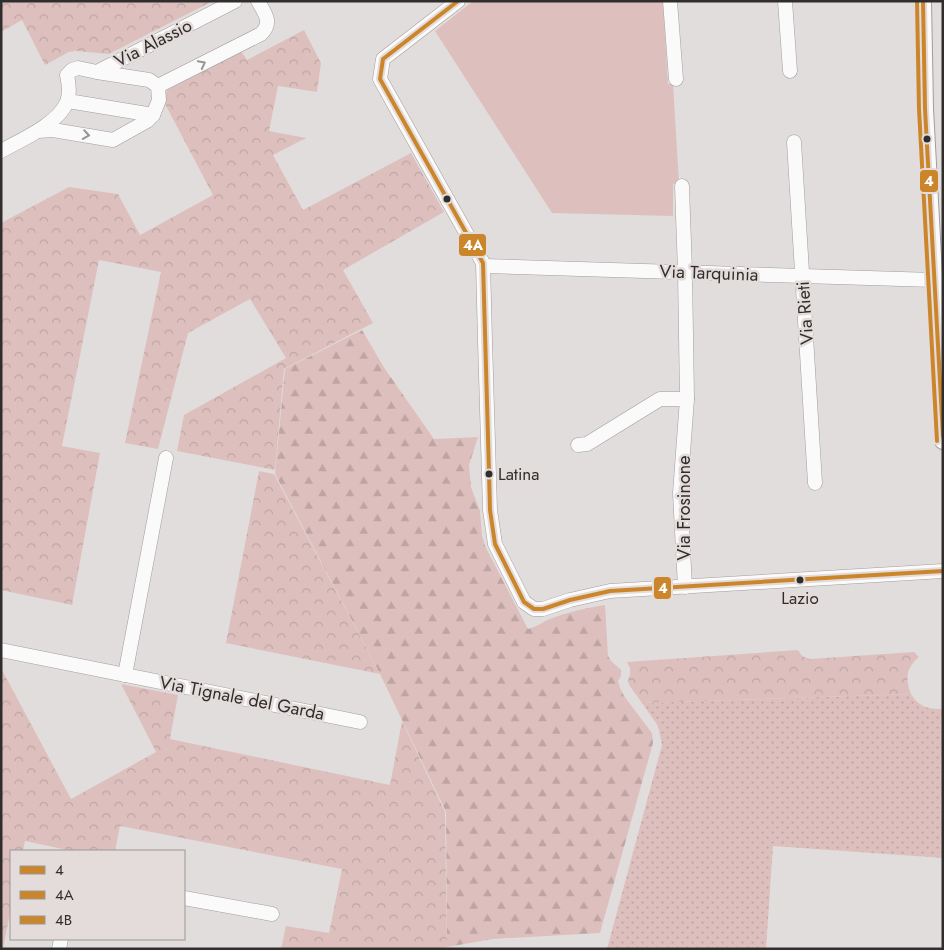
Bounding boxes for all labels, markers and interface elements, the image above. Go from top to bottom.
street label: Via Alassio [110,12,197,74]
one-way arrow [196,60,205,70]
one-way arrow [81,130,90,140]
unlabelled marker [922,134,932,144]
line badge: 4 [919,169,939,193]
text: 4 [924,171,934,191]
unlabelled marker [442,194,452,204]
line badge: 4A [458,233,487,257]
text: 4A [463,235,484,255]
street label: Via Tarquinia [659,258,759,288]
street label: Via Rieti [790,280,820,346]
street label: Via Frosinone [671,456,697,560]
place label: Latina [498,462,539,486]
marker: Latina [484,469,494,479]
marker: Lazio [795,575,805,585]
line badge: 4 [653,576,672,600]
text: 4 [658,578,668,598]
place label: Lazio [781,586,819,610]
street label: Via Tignale del Garda [157,669,327,727]
legend [10,850,185,940]
text: 4 [55,859,64,881]
text: 4A [55,884,74,906]
text: 4B [55,909,72,931]

